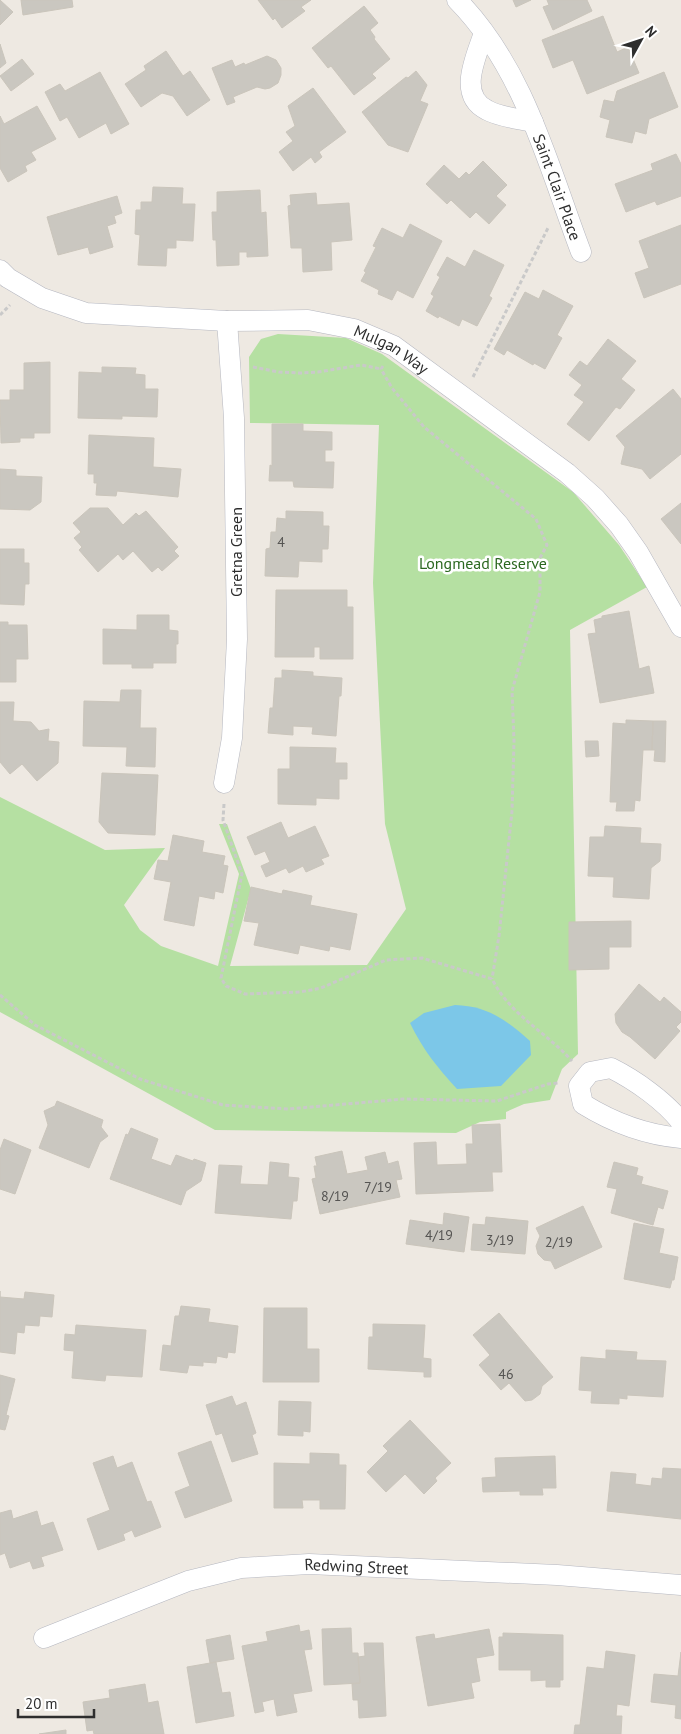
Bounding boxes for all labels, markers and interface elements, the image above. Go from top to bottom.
north arrow [616,15,666,65]
text: N [641,22,661,41]
street label: Saint Clair Place [529,131,586,243]
street label: Mulgan Way [351,320,433,379]
street label: Gretna Green [226,507,246,597]
house number: 4 [277,533,285,551]
park label: Longmead Reserve [419,553,547,573]
house number: 7/19 [364,1178,392,1196]
house number: 8/19 [321,1187,349,1205]
house number: 4/19 [425,1226,453,1244]
house number: 3/19 [486,1231,514,1249]
house number: 2/19 [545,1233,573,1251]
house number: 46 [498,1365,514,1383]
street label: Redwing Street [304,1554,409,1578]
scale bar [18,1686,94,1718]
text: 20 m [25,1694,58,1713]

